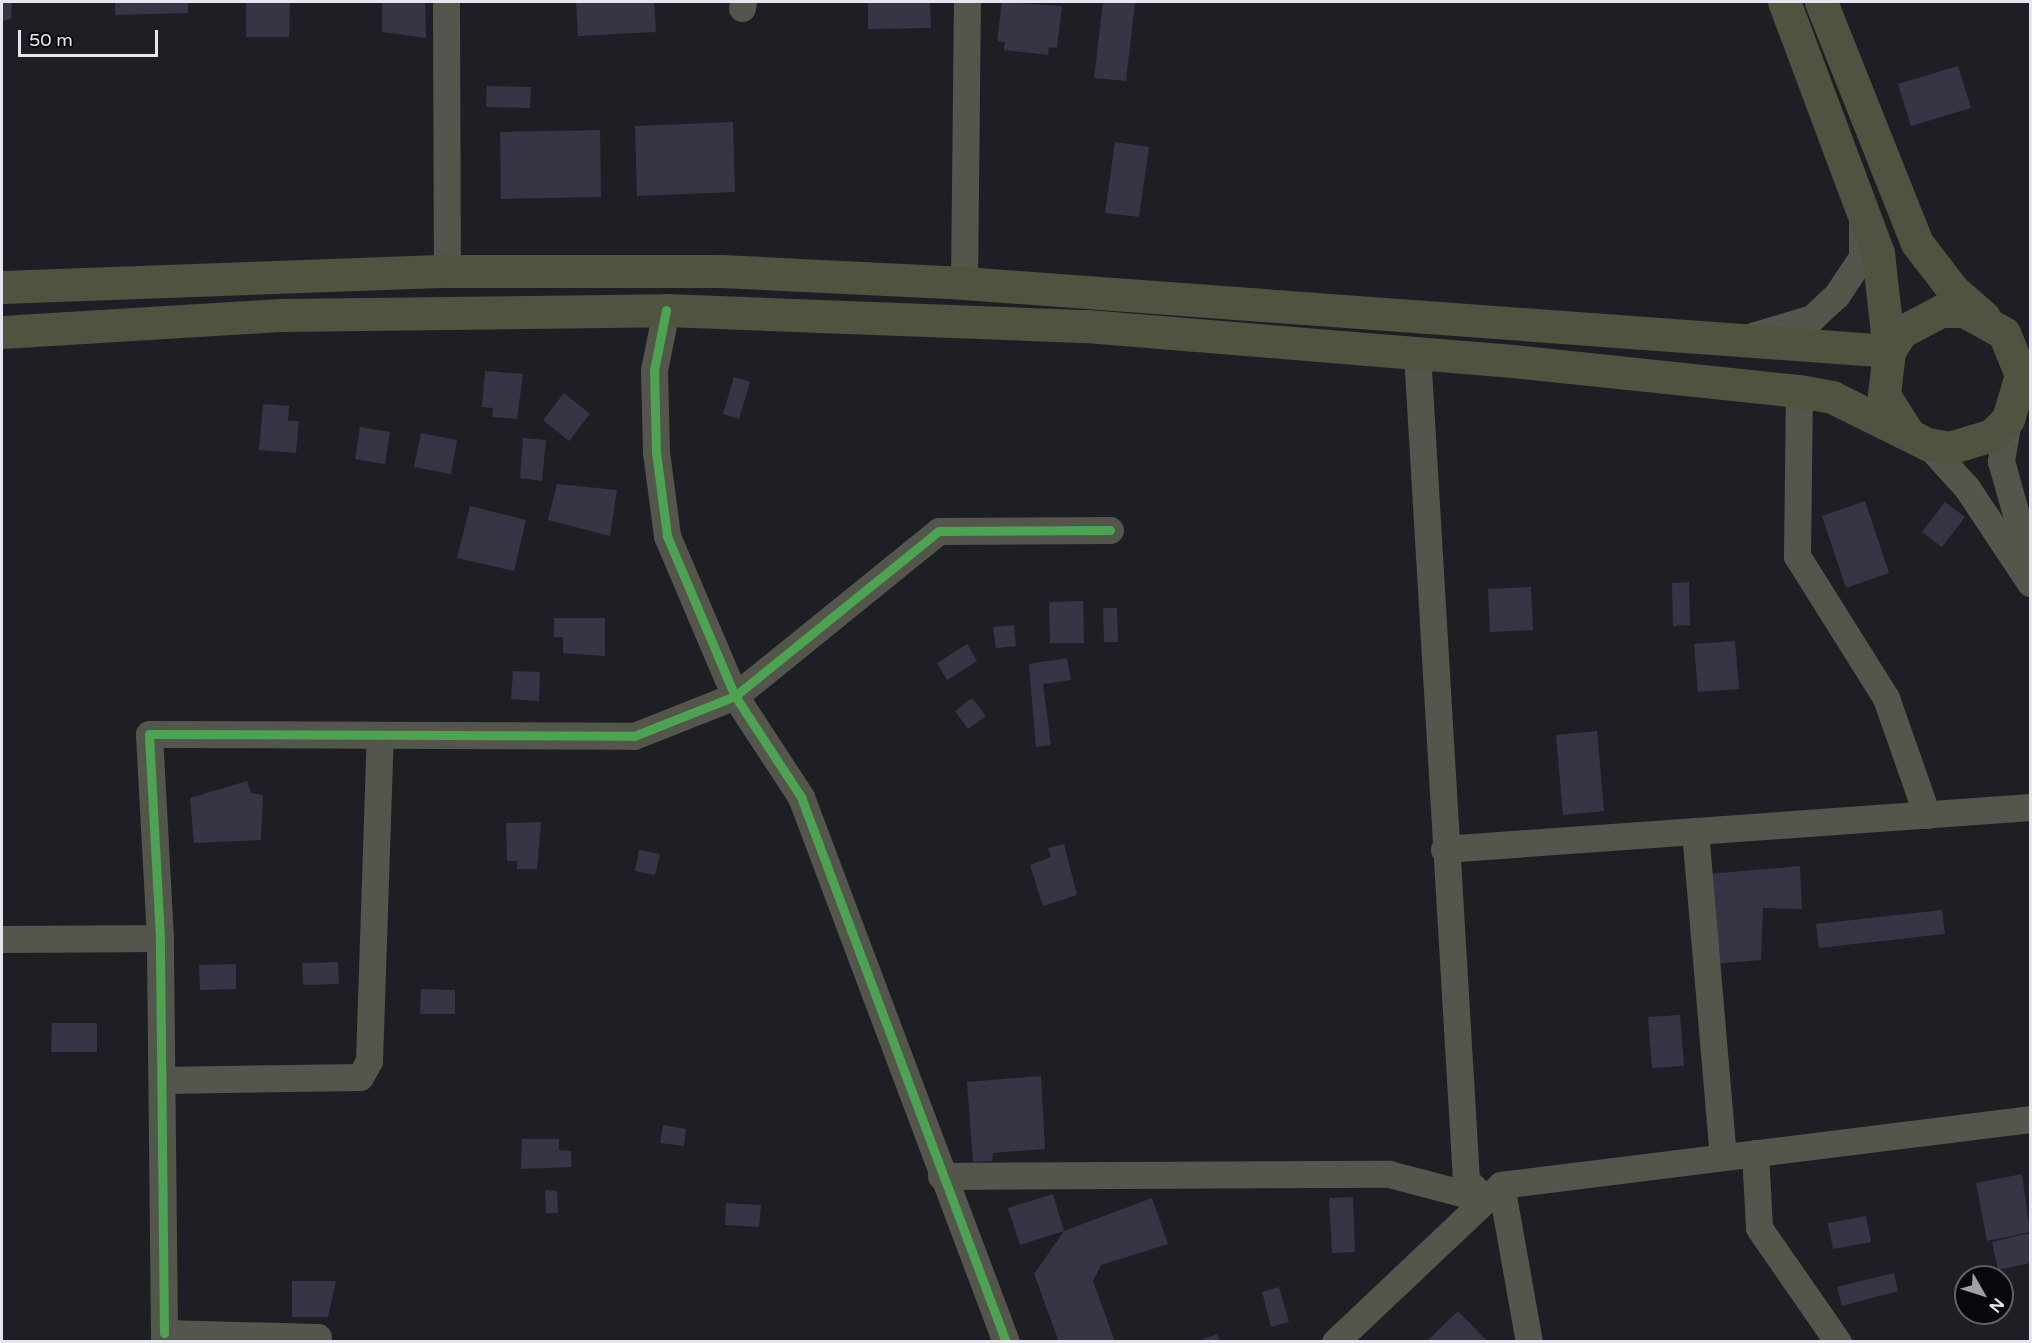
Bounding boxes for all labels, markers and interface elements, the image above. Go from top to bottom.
scale bar [21,18,160,56]
text: 50 m [29,29,73,51]
north arrow [1954,1265,2014,1325]
text: N [1985,1294,2008,1316]

